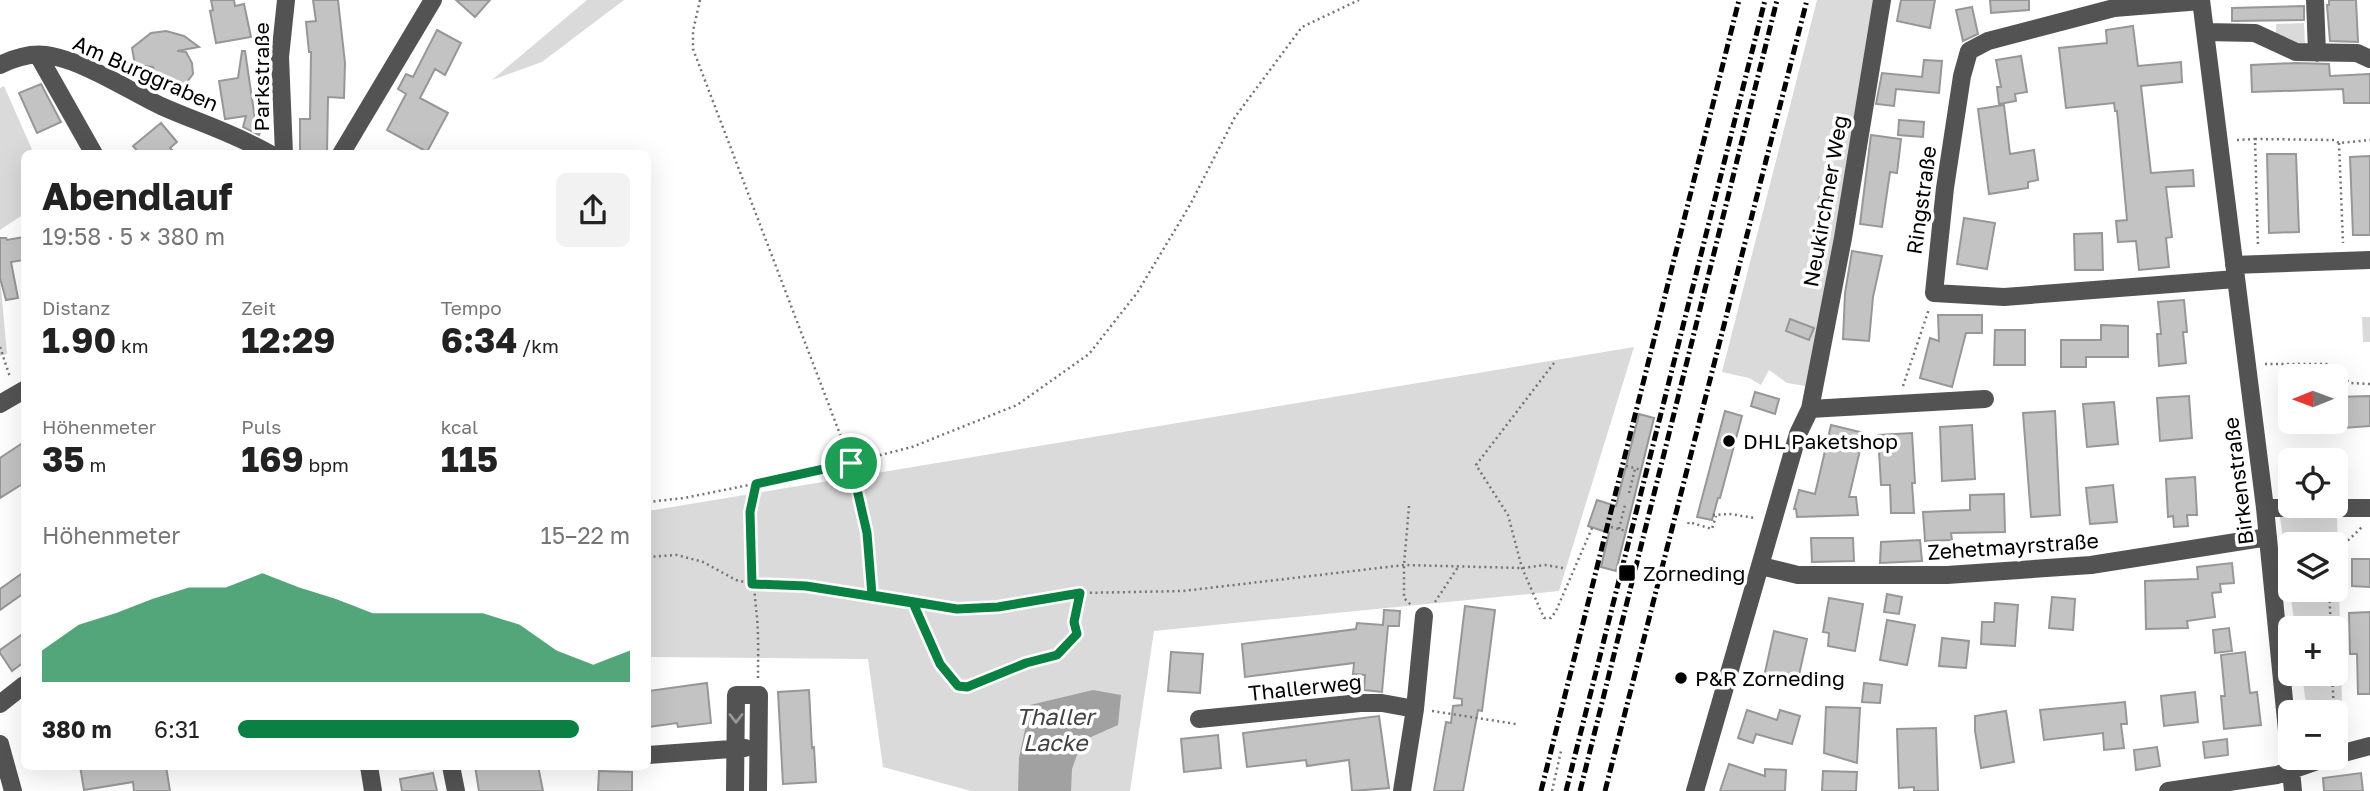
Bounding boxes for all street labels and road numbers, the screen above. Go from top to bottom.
street label: Parkstraße [248,22,274,132]
street label: Am Burggraben [69,29,223,117]
street label: Neukirchner Weg [1797,113,1853,289]
street label: Ringstraße [1901,144,1941,256]
street label: Birkenstraße [2217,416,2259,546]
street label: Zehetmayrstraße [1927,527,2099,565]
street label: Thallerweg [1247,668,1363,706]

